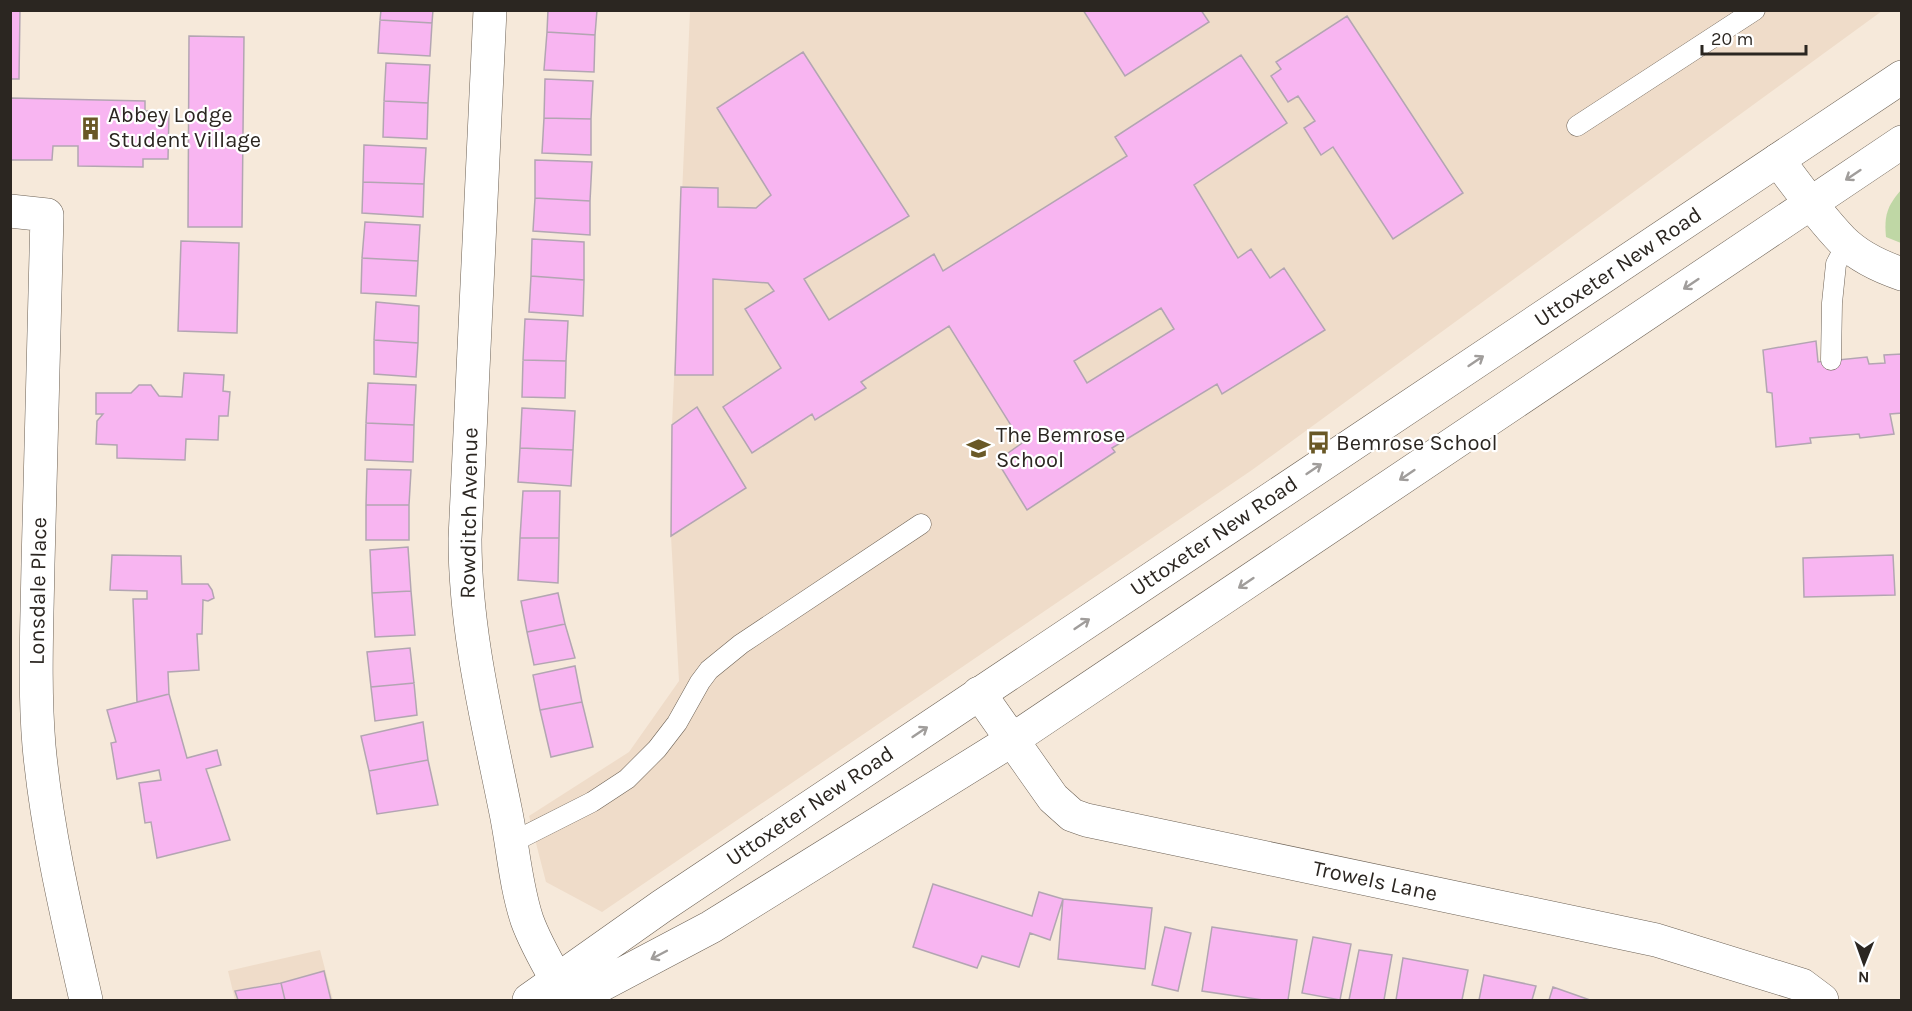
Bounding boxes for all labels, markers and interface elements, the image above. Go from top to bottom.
scale bar [1702,18,1806,56]
text: 20 m [1711,28,1753,50]
place label: Abbey Lodge Student Village [108,102,261,153]
building icon: Abbey Lodge Student Village [77,115,103,141]
one-way arrow [1845,169,1862,181]
street label: Uttoxeter New Road [1529,201,1707,333]
one-way arrow [1684,278,1700,290]
one-way arrow [1468,355,1484,367]
place label: The Bemrose School [996,422,1125,473]
street label: Rowditch Avenue [455,427,483,599]
bus stop icon: Bemrose School [1305,430,1331,456]
place label: Bemrose School [1336,430,1498,456]
school or university icon: The Bemrose School [965,435,991,461]
one-way arrow [1305,463,1322,475]
one-way arrow [1399,468,1416,481]
street label: Uttoxeter New Road [1125,470,1303,602]
street label: Lonsdale Place [24,517,52,665]
one-way arrow [1238,577,1254,589]
one-way arrow [1073,618,1090,630]
one-way arrow [911,726,928,738]
street label: Uttoxeter New Road [721,740,899,872]
street label: Trowels Lane [1310,855,1440,907]
north arrow [1834,933,1894,993]
one-way arrow [651,949,668,961]
text: N [1858,968,1870,987]

